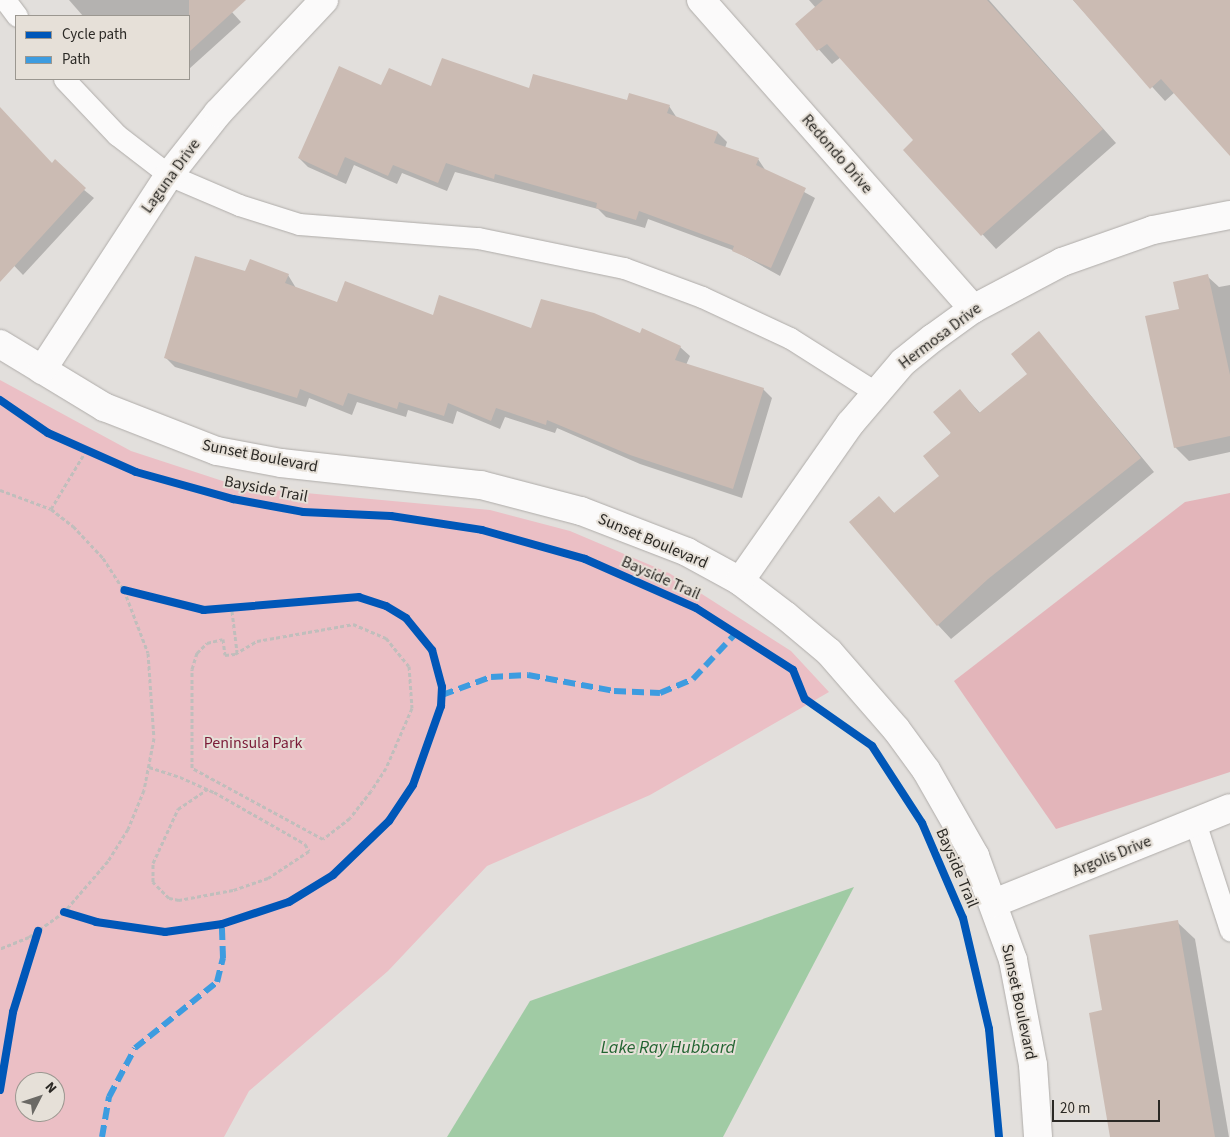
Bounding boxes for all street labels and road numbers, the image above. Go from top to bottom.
street label: Redondo Drive [797,110,877,198]
street label: Laguna Drive [138,135,204,217]
street label: Hermosa Drive [895,299,985,373]
street label: Sunset Boulevard [201,435,319,477]
street label: Bayside Trail [223,471,309,507]
street label: Sunset Boulevard [595,509,711,573]
street label: Bayside Trail [618,552,704,604]
street label: Bayside Trail [932,825,982,911]
street label: Argolis Drive [1070,832,1154,880]
street label: Sunset Boulevard [997,943,1041,1061]

